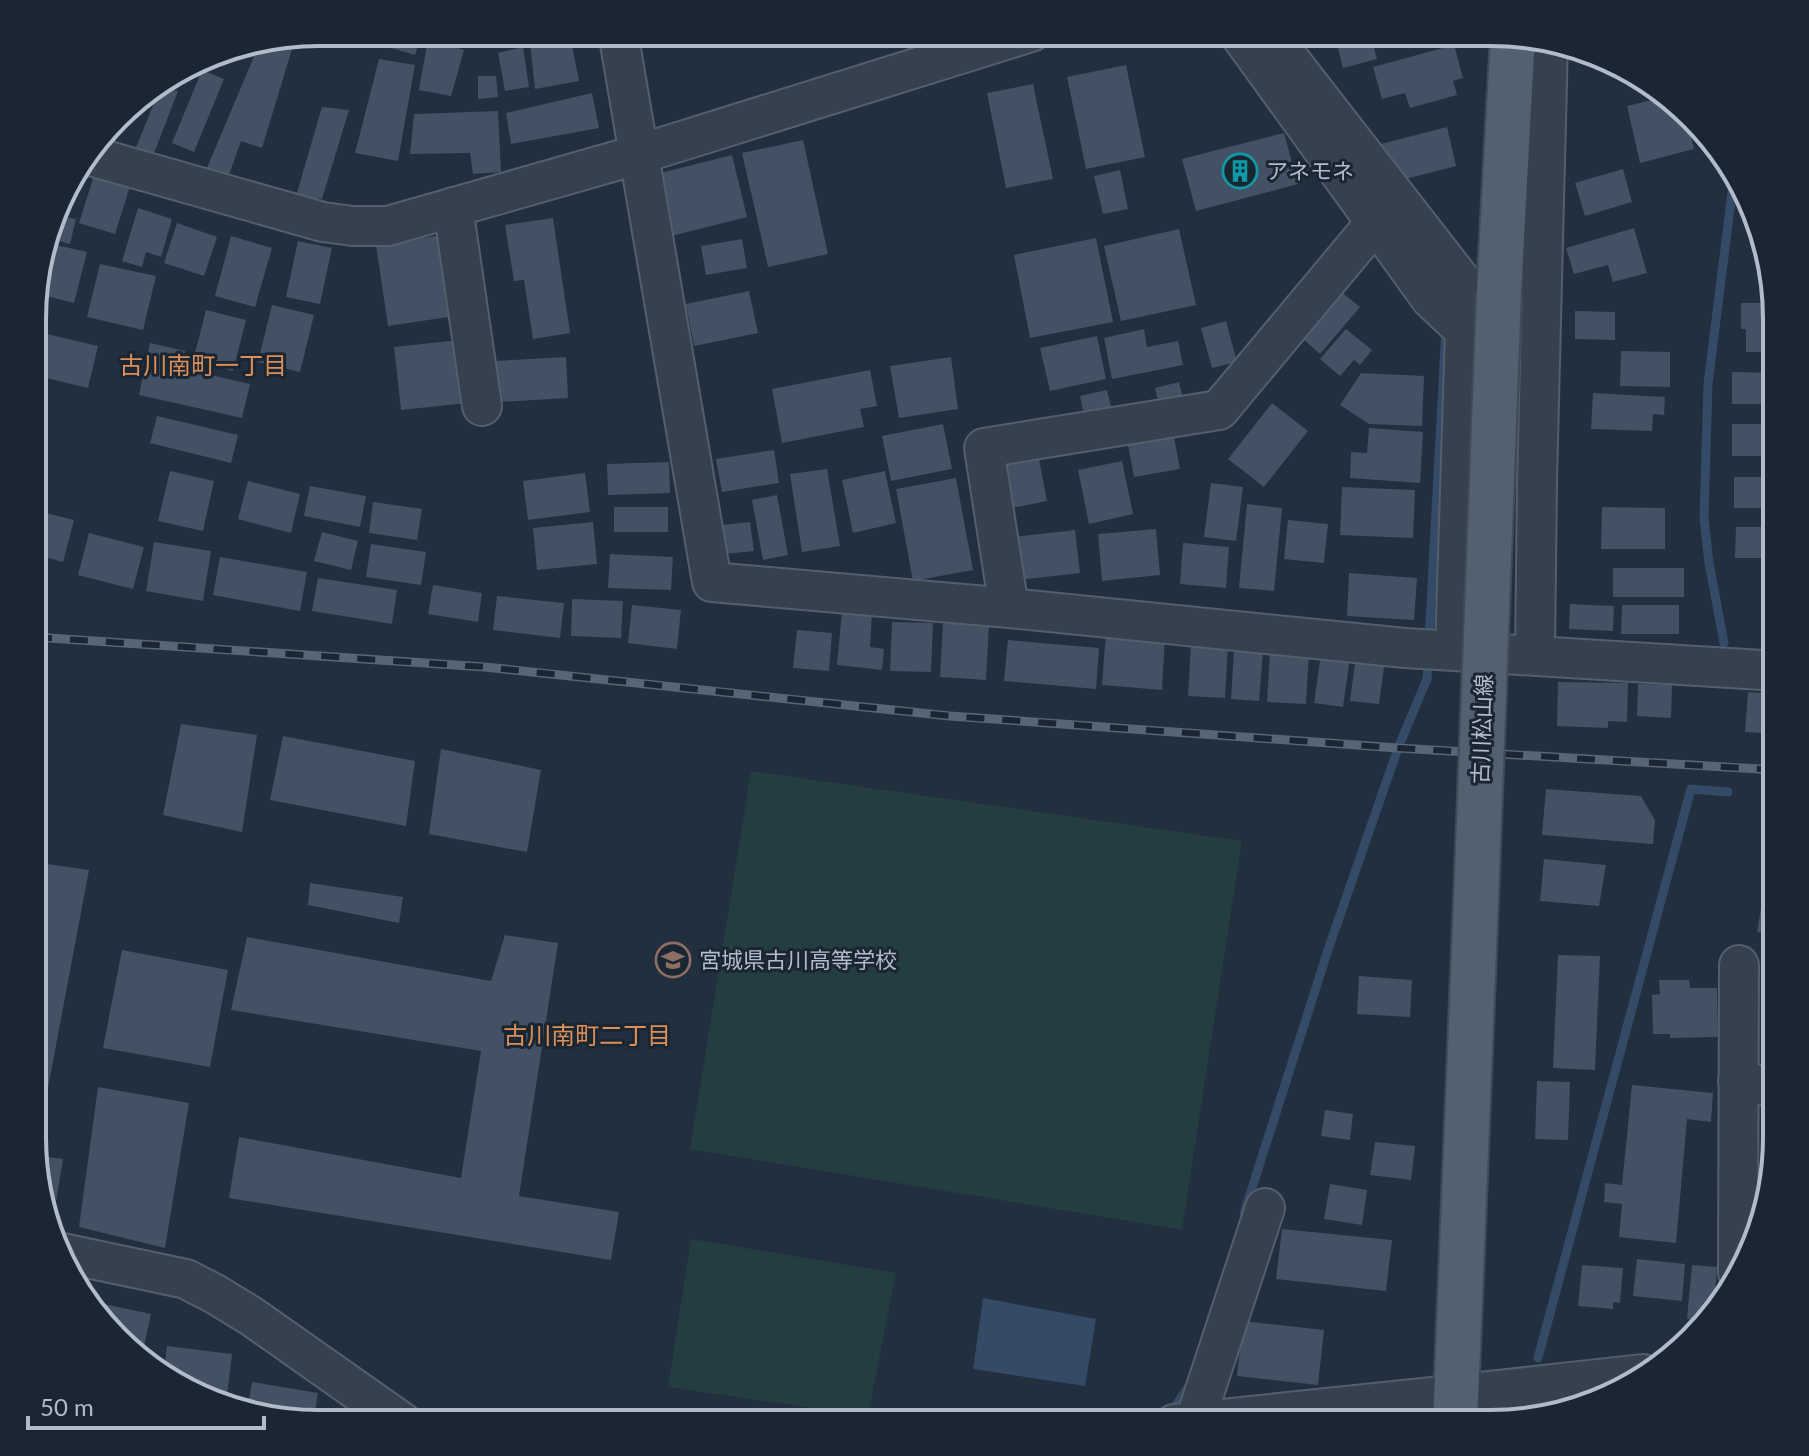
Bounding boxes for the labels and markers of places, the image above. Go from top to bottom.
building icon: アネモネ [1221,152,1259,190]
place label: アネモネ [1266,157,1354,184]
school or university icon: 宮城県古川高等学校 [654,941,692,979]
place label: 宮城県古川高等学校 [699,946,897,973]

